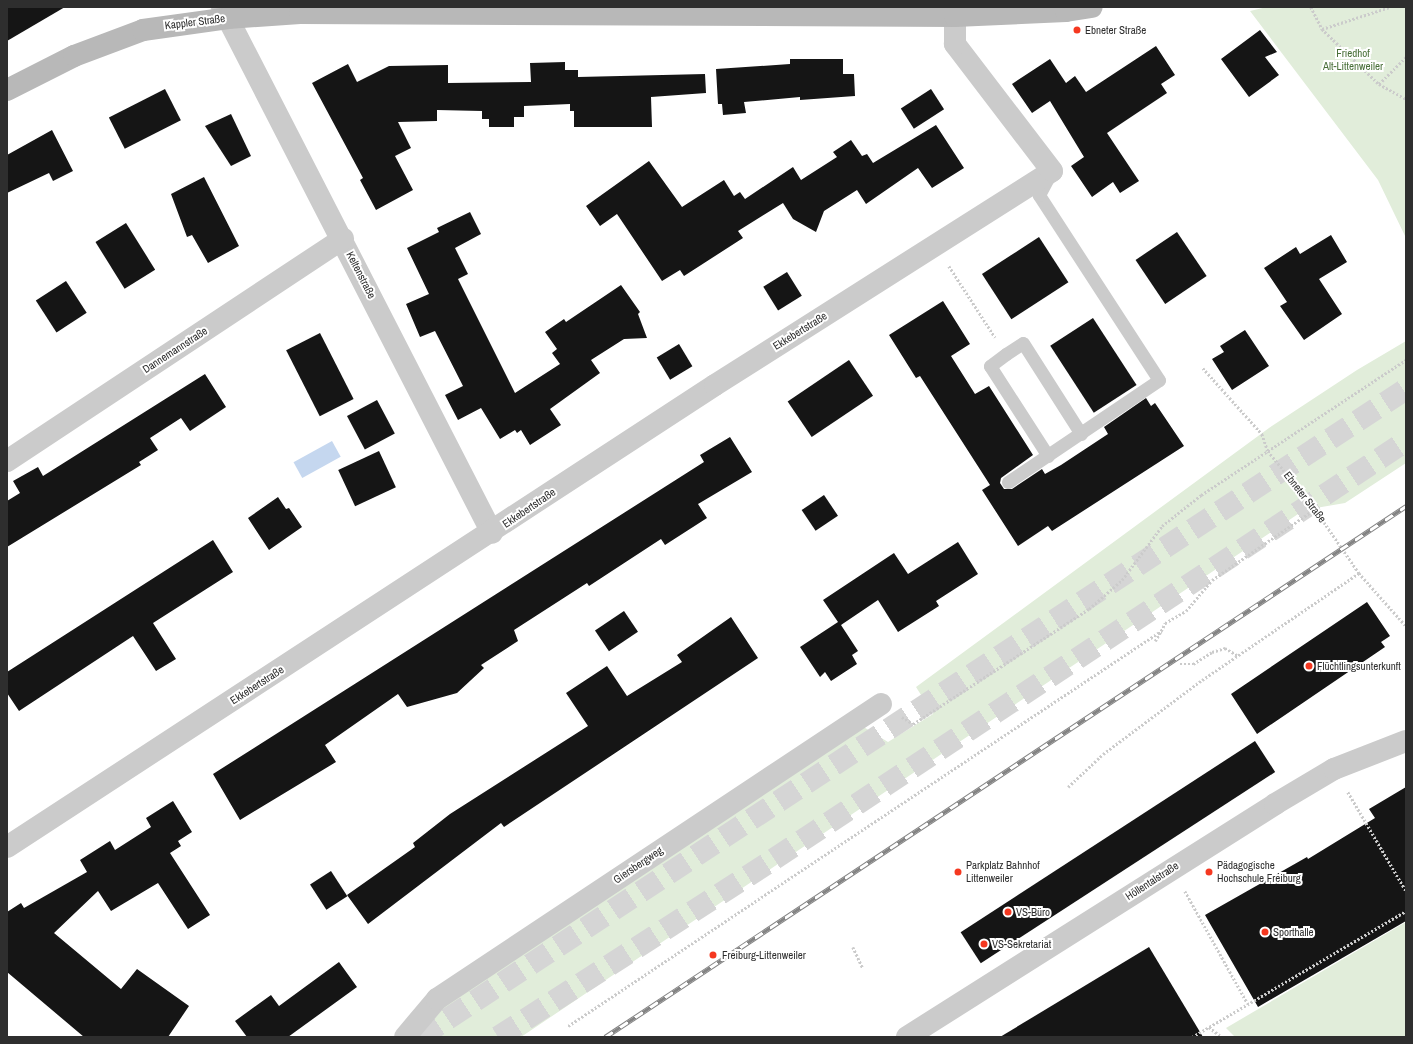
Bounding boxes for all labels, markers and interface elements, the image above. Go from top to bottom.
street label: Kappler Straße [164,12,226,32]
place label: Ebneter Straße [1085,23,1146,37]
marker: Ebneter Straße [1072,25,1082,35]
park label: Friedhof Alt-Littenweiler [1323,47,1383,73]
street label: Keltenstraße [344,249,378,301]
street label: Ekkebertstraße [771,309,829,353]
street label: Dannemannstraße [140,324,210,376]
street label: Ebneter Straße [1281,469,1329,525]
street label: Ekkebertstraße [500,485,558,531]
place label: Flüchtlingsunterkunft [1317,659,1401,673]
marker: Flüchtlingsunterkunft [1304,661,1314,671]
street label: Ekkebertstraße [228,663,286,707]
street label: Giersbergweg [611,844,665,886]
place label: Parkplatz Bahnhof Littenweiler [966,859,1040,885]
street label: Höllentalstraße [1123,859,1181,903]
place label: Pädagogische Hochschule Freiburg [1217,859,1301,885]
marker: Parkplatz Bahnhof Littenweiler [953,867,963,877]
marker: Pädagogische Hochschule Freiburg [1204,867,1214,877]
place label: VS-Büro [1016,905,1050,919]
marker: VS-Büro [1003,907,1013,917]
place label: Sporthalle [1273,925,1314,939]
marker: Sporthalle [1260,927,1270,937]
place label: VS-Sekretariat [992,937,1051,951]
marker: VS-Sekretariat [979,939,989,949]
place label: Freiburg-Littenweiler [722,948,806,962]
marker: Freiburg-Littenweiler [707,949,719,961]

